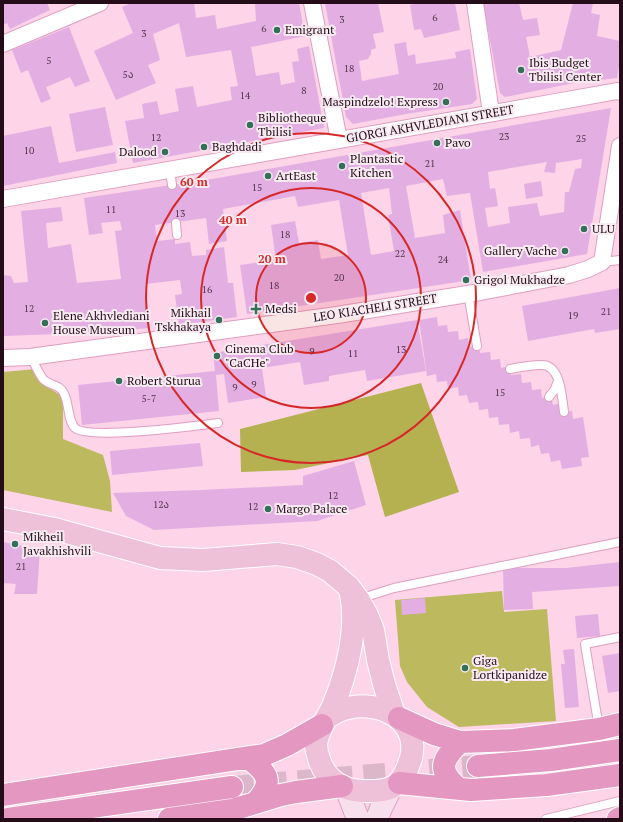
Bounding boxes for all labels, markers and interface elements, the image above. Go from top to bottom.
house number: 6 [432,11,438,24]
house number: 3 [339,13,345,26]
house number: 6 [261,22,267,35]
place label: Emigrant [285,22,335,37]
marker: Emigrant [272,25,282,35]
house number: 3 [141,27,147,40]
house number: 5 [46,54,52,67]
place label: Ibis Budget Tbilisi Center [529,55,602,84]
house number: 18 [344,62,354,75]
marker: Ibis Budget Tbilisi Center [516,65,526,75]
house number: 5ა [123,68,133,81]
house number: 20 [433,80,443,93]
house number: 8 [301,84,307,97]
house number: 14 [240,89,251,102]
place label: Maspindzelo! Express [322,94,438,109]
marker: Maspindzelo! Express [441,97,451,107]
street label: GIORGI AKHVLEDIANI STREET [345,101,515,146]
place label: Bibliotheque Tbilisi [258,110,326,139]
marker: Bibliotheque Tbilisi [245,120,255,130]
house number: 23 [499,130,509,143]
house number: 12 [151,131,161,144]
house number: 25 [576,132,586,145]
place label: Pavo [445,135,471,150]
marker: Pavo [432,138,442,148]
place label: Baghdadi [212,139,262,154]
marker: Baghdadi [199,142,209,152]
house number: 10 [24,144,34,157]
place label: Dalood [119,144,157,159]
marker: Dalood [160,147,170,157]
place label: Plantastic Kitchen [350,151,404,180]
house number: 21 [425,157,435,170]
marker: Plantastic Kitchen [337,161,347,171]
place label: ArtEast [276,168,316,183]
marker: ArtEast [263,171,273,181]
text: 60 m [180,174,208,189]
house number: 15 [252,181,262,194]
house number: 11 [106,203,116,216]
house number: 13 [175,207,185,220]
text: 40 m [219,212,247,227]
place label: ULU [592,221,615,236]
marker: ULU [579,224,589,234]
house number: 18 [280,228,290,241]
place label: Gallery Vache [484,243,557,258]
marker: Gallery Vache [560,246,570,256]
house number: 22 [395,247,405,260]
text: 20 m [258,251,286,266]
house number: 24 [438,253,449,266]
house number: 20 [334,271,344,284]
place label: Grigol Mukhadze [474,272,565,287]
marker: Grigol Mukhadze [461,275,471,285]
house number: 18 [269,279,279,292]
house number: 16 [202,283,213,296]
street label: LEO KIACHELI STREET [312,290,438,325]
centre of rings [304,291,318,305]
place label: Medsi [265,301,297,316]
house number: 12 [24,302,34,315]
marker: Medsi [250,303,262,315]
place label: Mikhail Tskhakaya [155,305,211,334]
house number: 21 [601,305,611,318]
place label: Elene Akhvlediani House Museum [53,308,150,337]
house number: 19 [568,309,578,322]
marker: Mikhail Tskhakaya [214,315,224,325]
marker: Elene Akhvlediani House Museum [40,318,50,328]
place label: Cinema Club "CaCHe" [225,341,294,370]
house number: 13 [396,343,406,356]
house number: 9 [309,345,315,358]
house number: 11 [348,347,358,360]
marker: Cinema Club "CaCHe" [212,351,222,361]
place label: Robert Sturua [127,373,201,388]
marker: Robert Sturua [114,376,124,386]
house number: 9 [251,378,257,391]
house number: 9 [232,381,238,394]
house number: 15 [495,386,505,399]
house number: 5-7 [142,392,156,405]
house number: 12 [328,489,338,502]
house number: 12ა [153,498,169,511]
house number: 12 [248,500,258,513]
place label: Margo Palace [276,501,347,516]
marker: Margo Palace [263,504,273,514]
place label: Mikheil Javakhishvili [23,529,92,558]
marker: Mikheil Javakhishvili [10,539,20,549]
house number: 21 [16,560,26,573]
place label: Giga Lortkipanidze [473,653,547,682]
marker: Giga Lortkipanidze [460,663,470,673]

